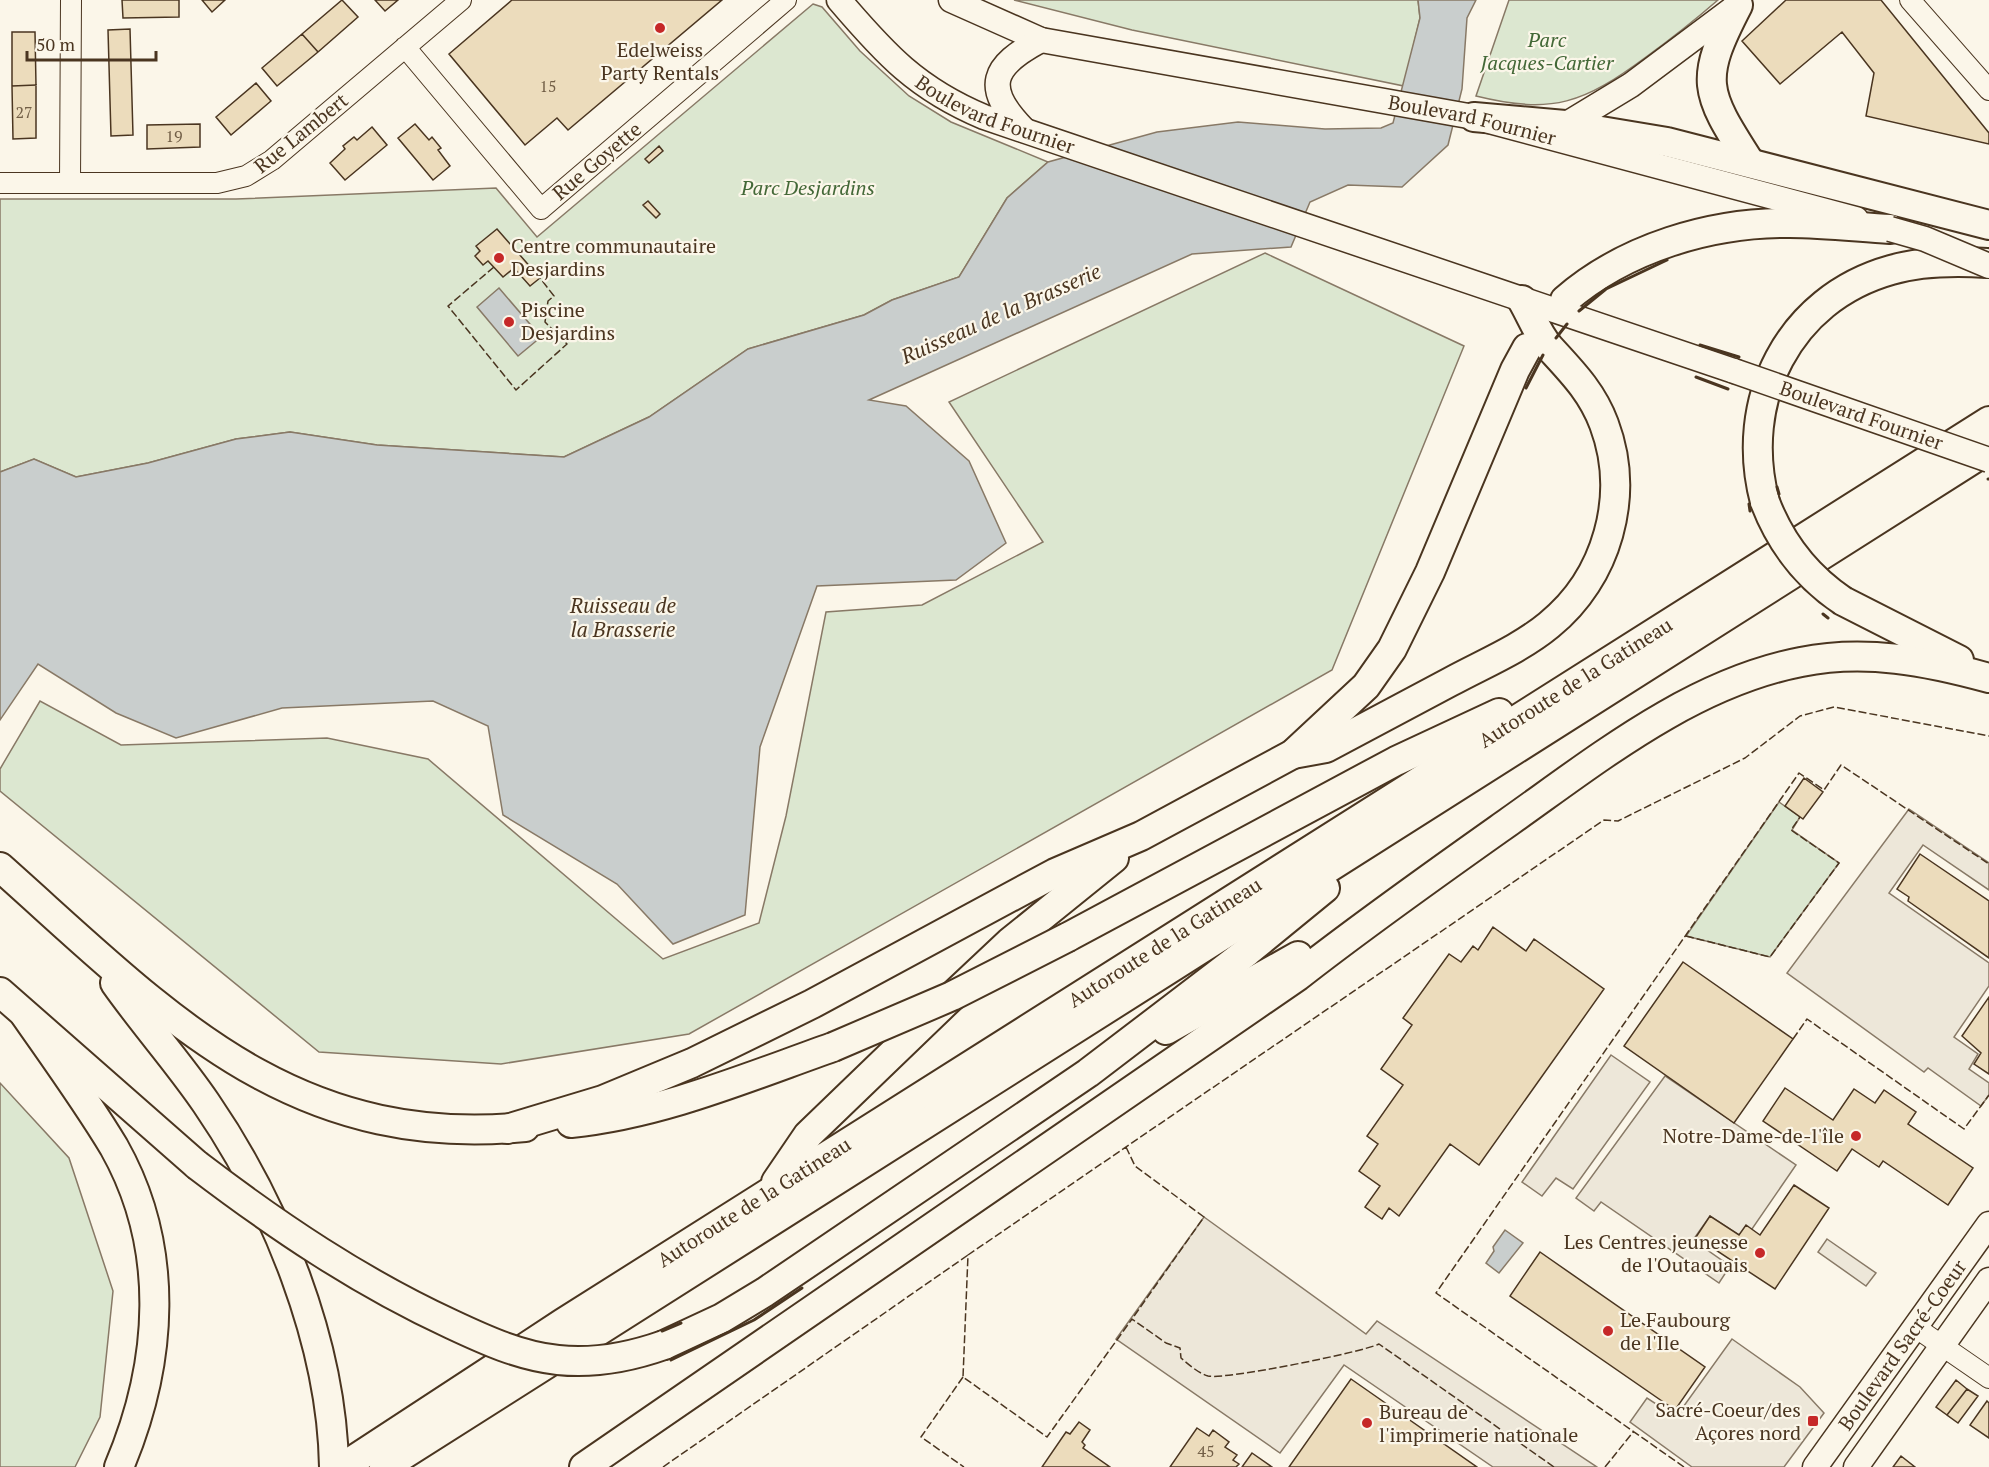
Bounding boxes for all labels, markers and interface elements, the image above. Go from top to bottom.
marker: Edelweiss Party Rentals [653,21,667,35]
scale bar [27,24,156,62]
park label: Parc Jacques-Cartier [1480,26,1615,76]
text: 50 m [36,32,76,56]
place label: Edelweiss Party Rentals [601,36,719,86]
street label: Boulevard Fournier [910,68,1079,160]
house number: 15 [539,75,557,97]
street label: Rue Lambert [248,86,354,179]
street label: Boulevard Fournier [1386,88,1559,151]
house number: 27 [15,101,33,123]
street label: Rue Goyette [547,115,647,206]
house number: 19 [165,125,183,147]
park label: Parc Desjardins [740,174,875,201]
place label: Centre communautaire Desjardins [511,232,716,282]
marker: Centre communautaire Desjardins [492,251,506,265]
water label: Ruisseau de la Brasserie [895,256,1105,370]
place label: Piscine Desjardins [521,296,615,346]
marker: Piscine Desjardins [502,315,516,329]
street label: Boulevard Fournier [1776,374,1947,456]
water label: Ruisseau de la Brasserie [569,591,676,643]
street label: Autoroute de la Gatineau [1473,611,1677,753]
street label: Autoroute de la Gatineau [1063,871,1266,1013]
place label: Notre-Dame-de-l'île [1663,1122,1844,1149]
marker: Notre-Dame-de-l'île [1849,1129,1863,1143]
street label: Autoroute de la Gatineau [652,1130,856,1273]
place label: Les Centres jeunesse de l'Outaouais [1564,1228,1748,1278]
marker: Les Centres jeunesse de l'Outaouais [1753,1246,1767,1260]
street label: Boulevard Sacré-Coeur [1832,1254,1972,1435]
place label: Le Faubourg de l'Ile [1620,1306,1730,1356]
marker: Le Faubourg de l'Ile [1601,1324,1615,1338]
place label: Sacré-Coeur/des Açores nord [1655,1396,1801,1446]
place label: Bureau de l'imprimerie nationale [1379,1398,1578,1448]
marker: Sacré-Coeur/des Açores nord [1806,1414,1820,1428]
marker: Bureau de l'imprimerie nationale [1360,1416,1374,1430]
house number: 45 [1197,1440,1215,1462]

